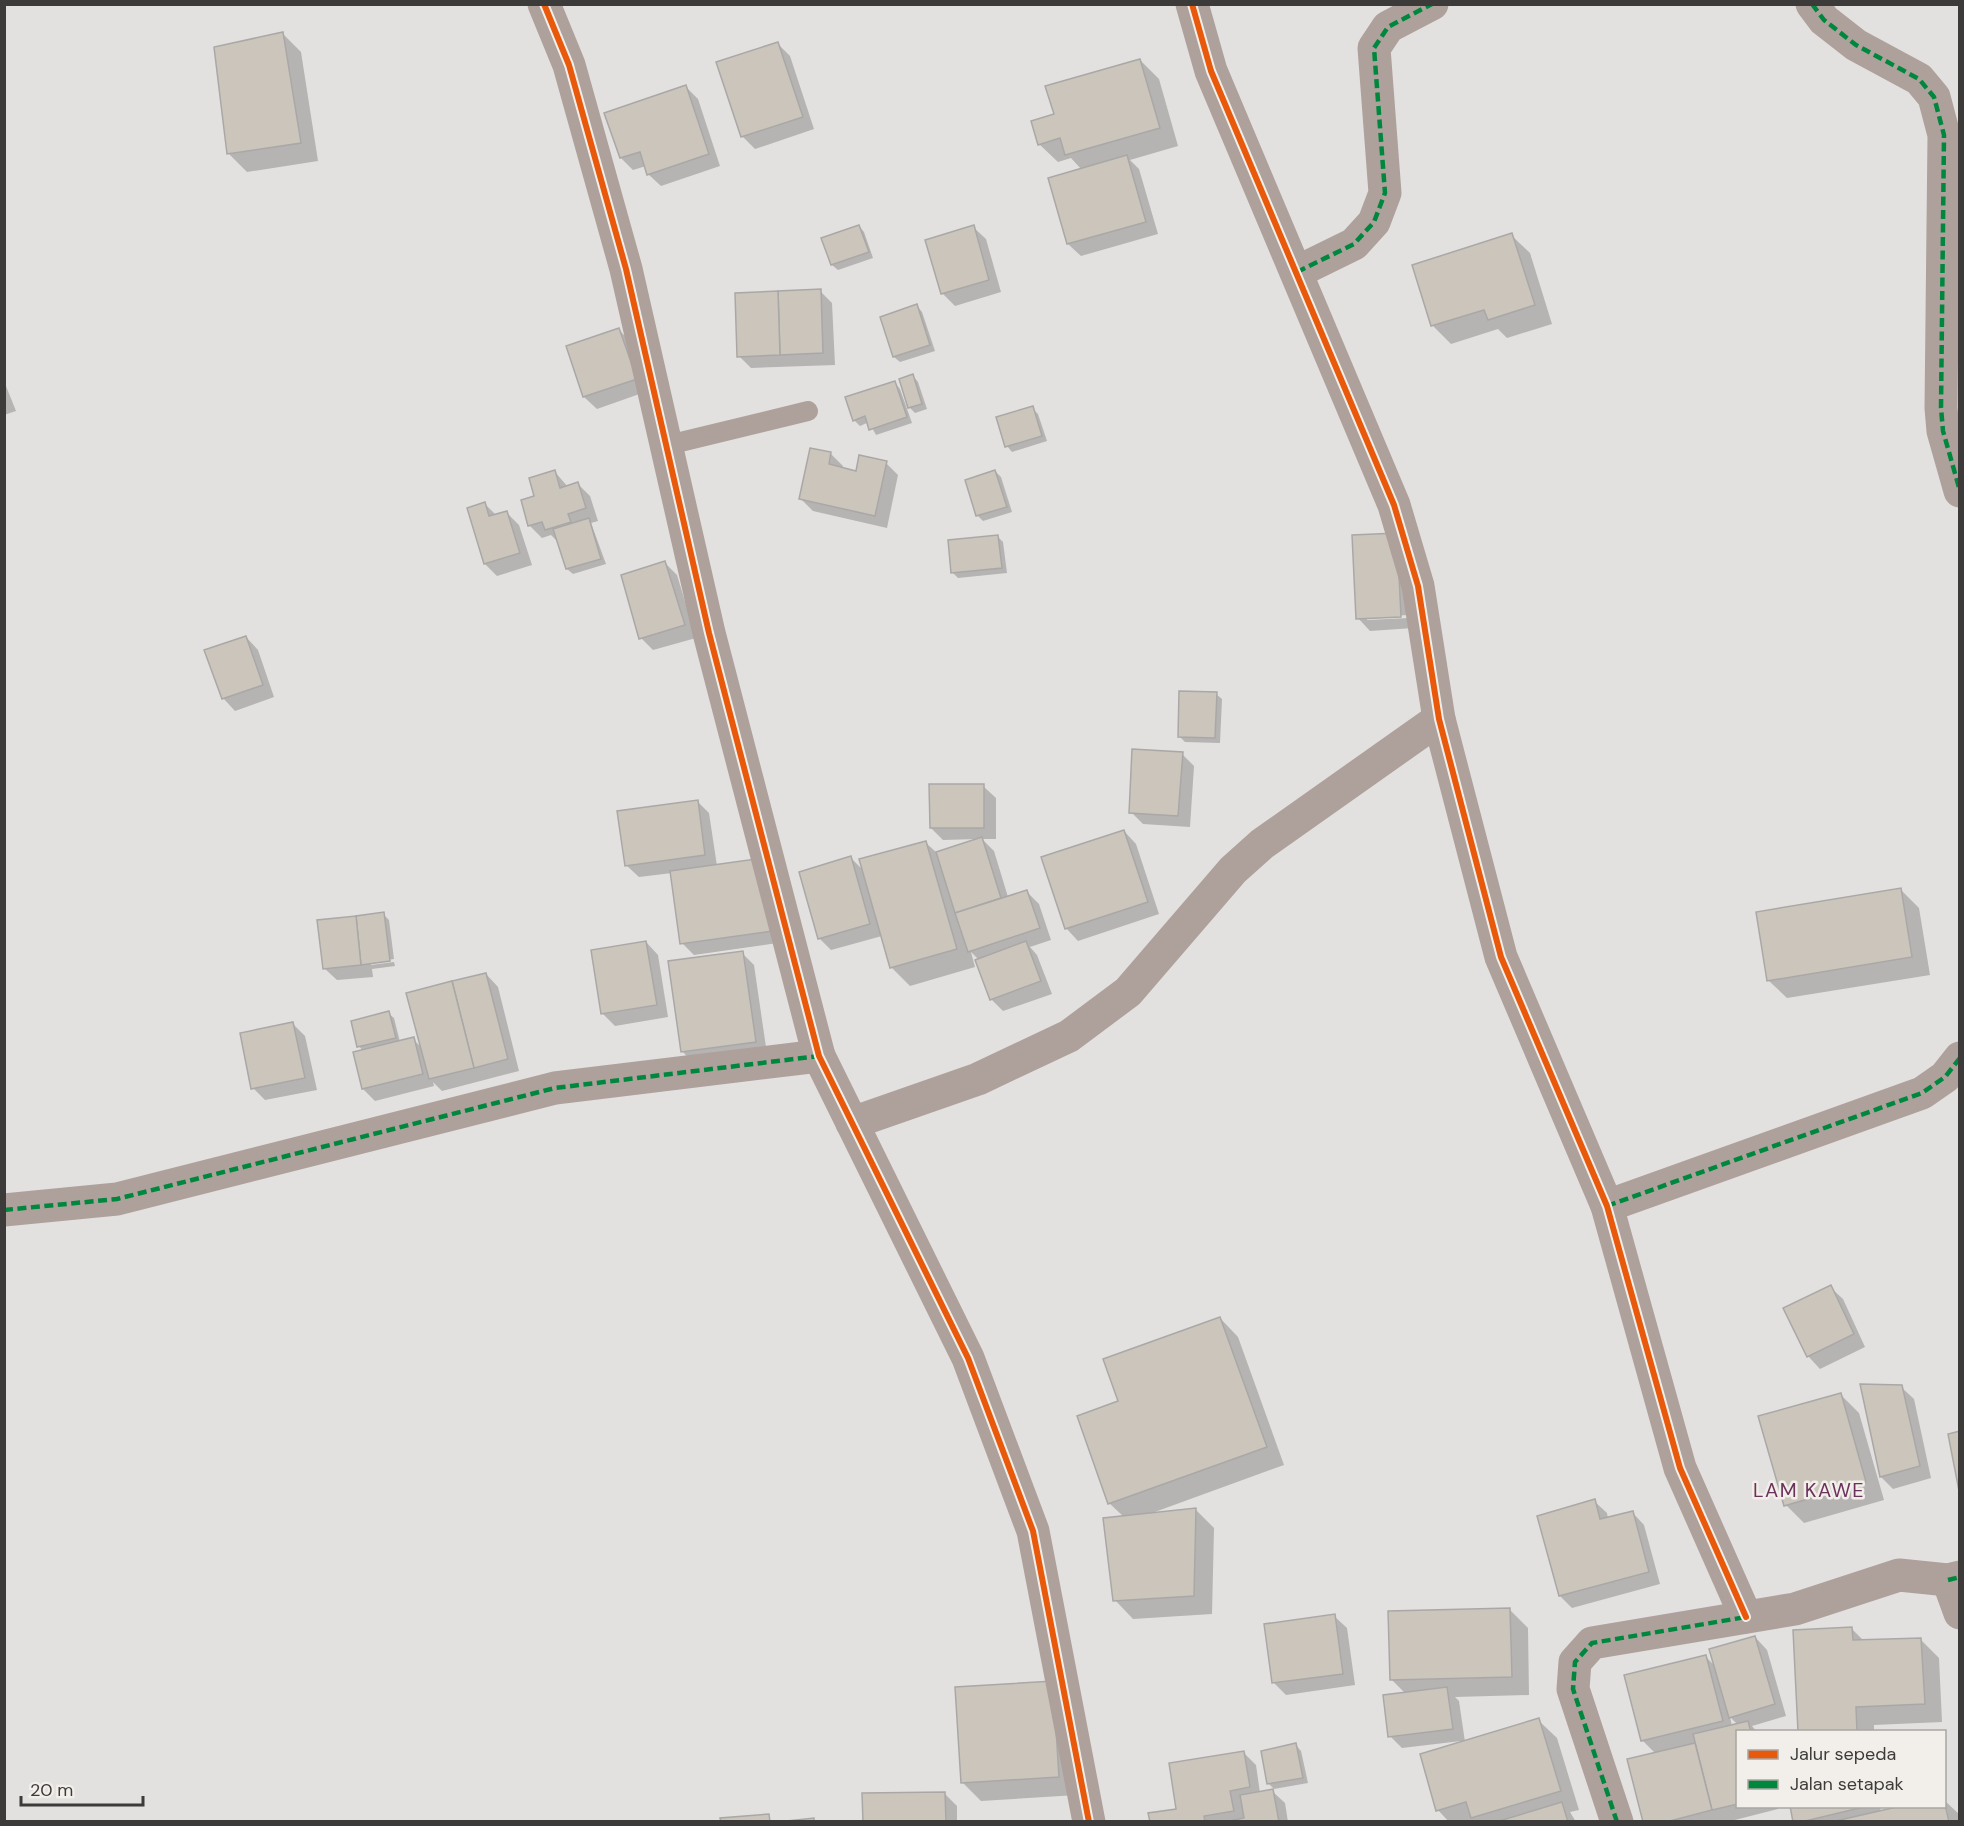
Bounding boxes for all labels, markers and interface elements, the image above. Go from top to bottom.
district label: LAM KAWE [1753,1477,1865,1503]
legend [1736,1730,1946,1808]
text: Jalur sepeda [1790,1742,1896,1766]
scale bar [21,1769,142,1807]
text: Jalan setapak [1790,1772,1904,1796]
text: 20 m [30,1778,73,1802]

